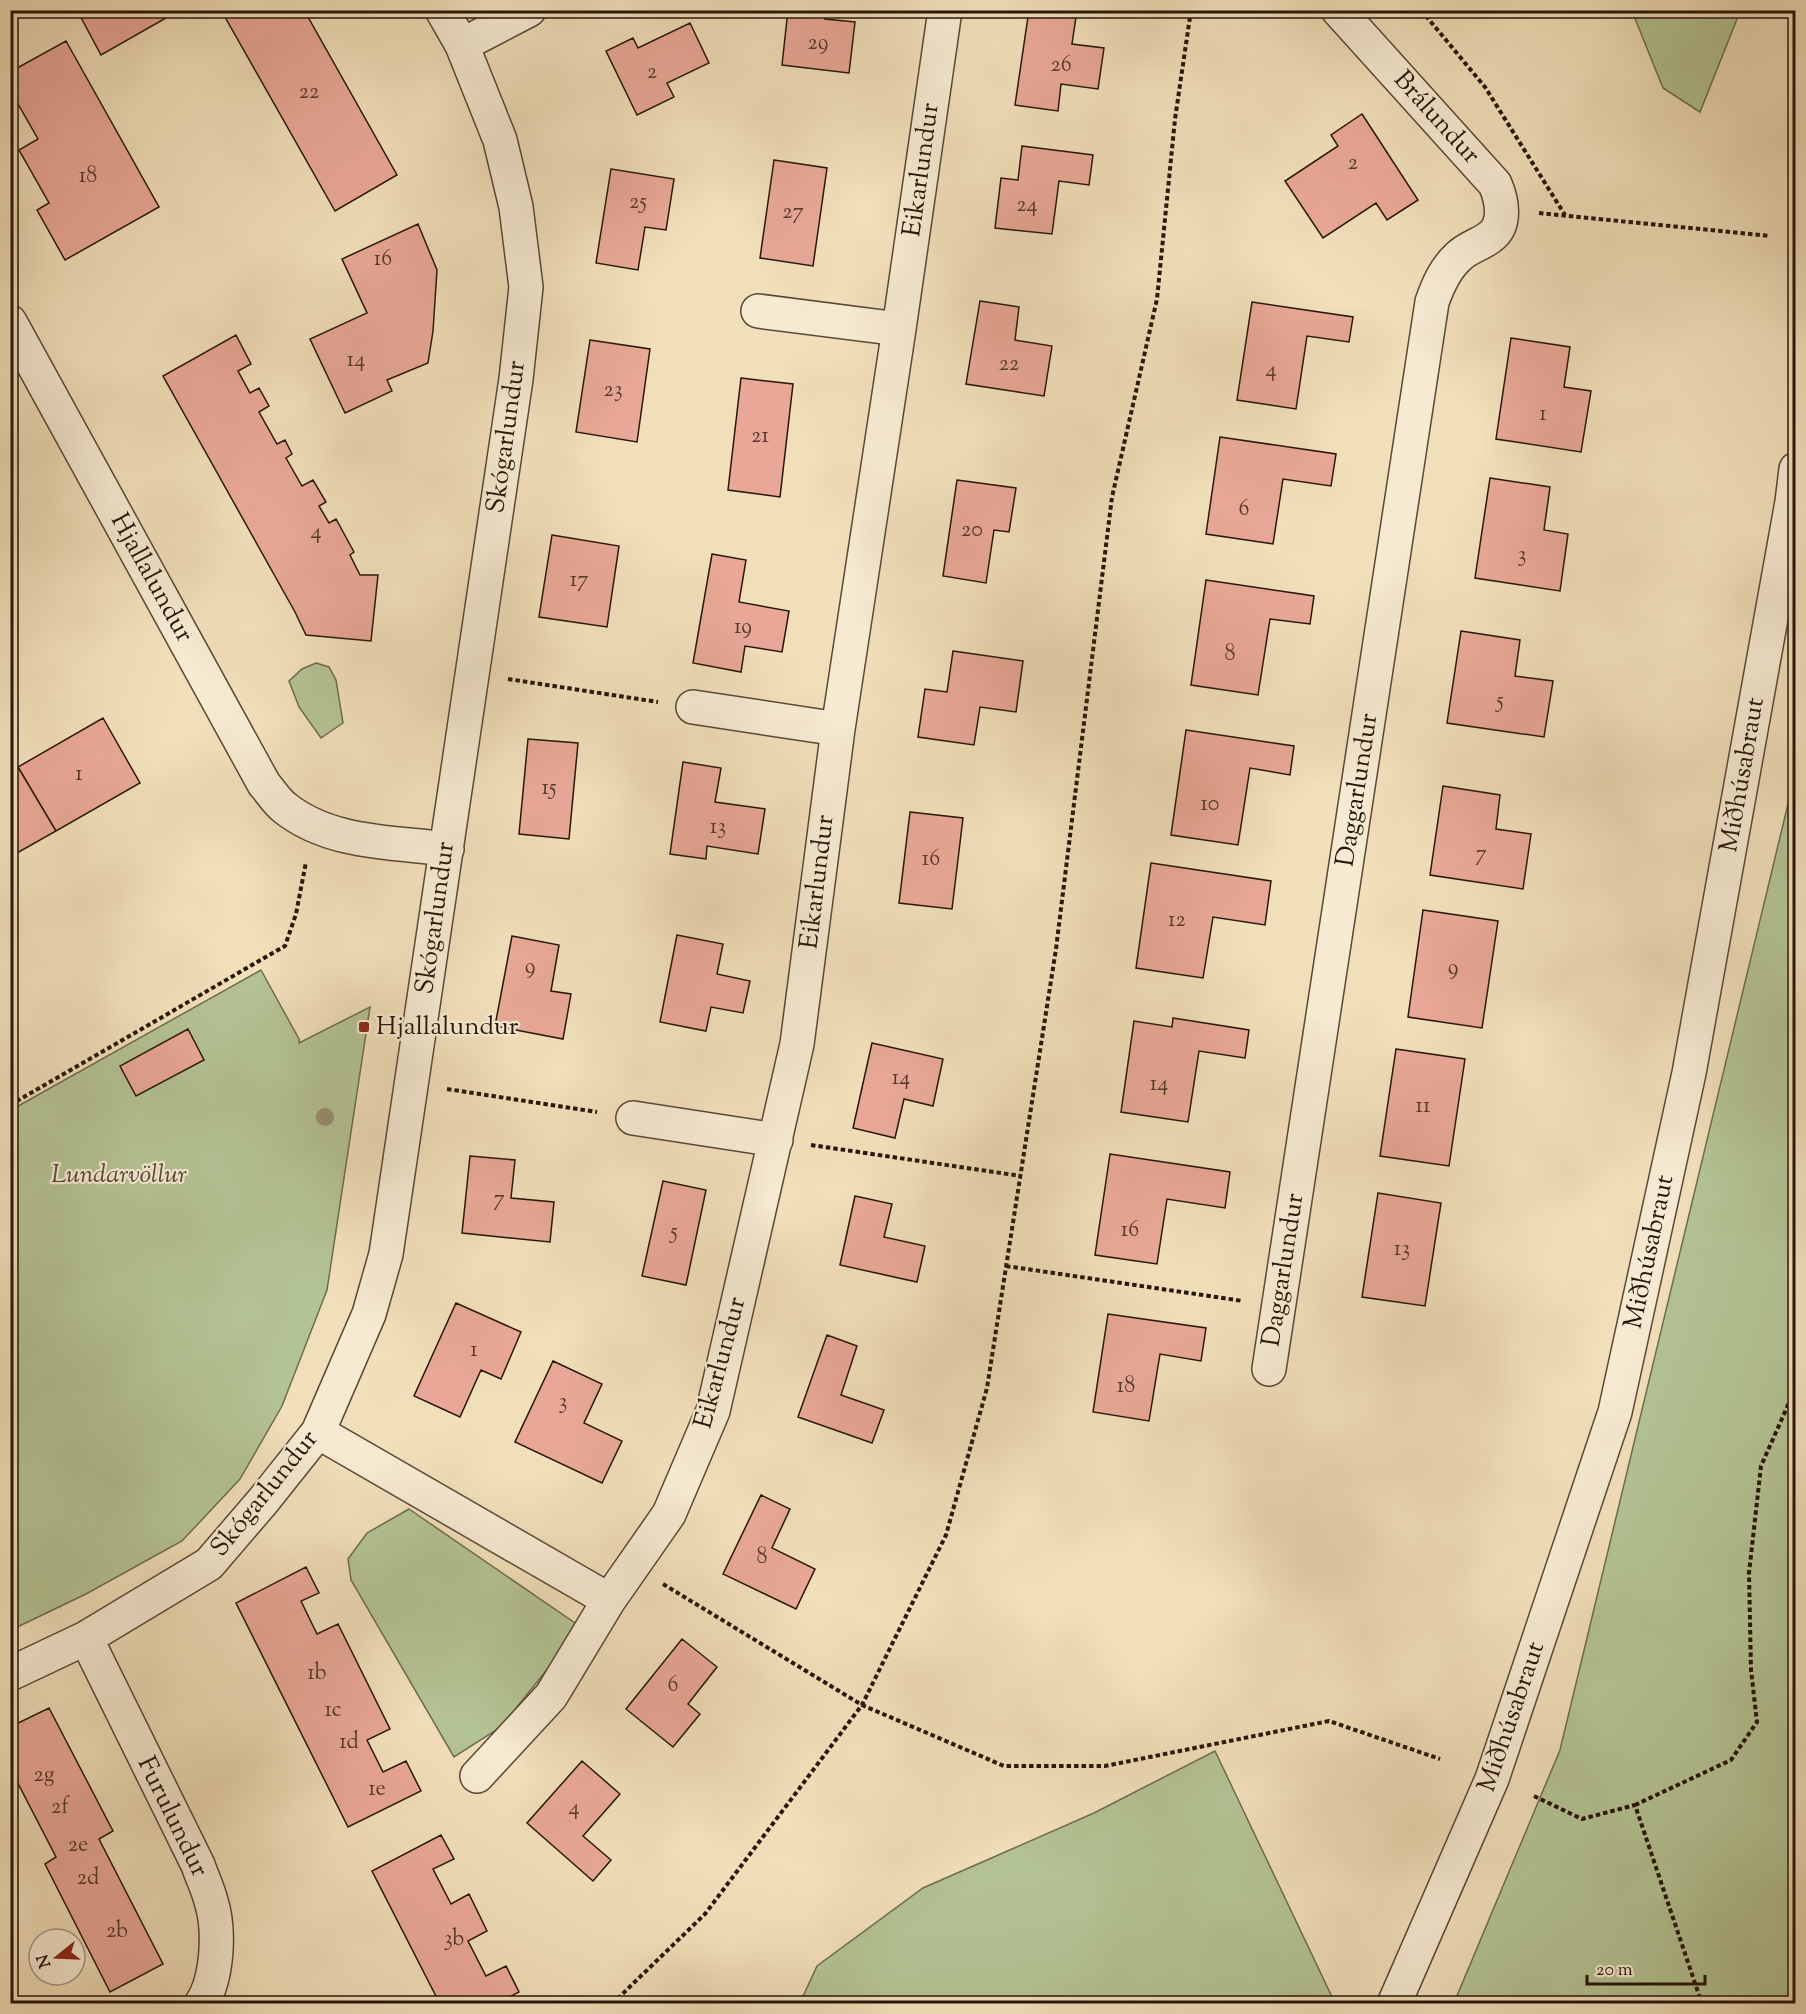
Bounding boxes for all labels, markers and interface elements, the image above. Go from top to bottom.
house number: 29 [808,28,829,60]
house number: 26 [1050,50,1072,82]
house number: 2 [647,57,657,89]
street label: Brálundur [1384,63,1488,173]
house number: 22 [299,77,319,109]
street label: Eikarlundur [894,100,950,239]
house number: 2 [1348,148,1358,180]
house number: 18 [79,161,97,193]
house number: 25 [629,187,647,219]
house number: 24 [1016,190,1038,222]
house number: 27 [782,197,804,229]
house number: 16 [374,244,392,276]
house number: 14 [347,345,365,377]
house number: 22 [999,349,1019,381]
house number: 4 [1265,355,1277,387]
street label: Skógarlundur [478,358,536,516]
house number: 23 [603,375,623,407]
house number: 1 [1539,399,1547,431]
house number: 21 [751,421,769,453]
house number: 6 [1239,494,1249,526]
street label: Hjallalundur [100,507,202,650]
house number: 20 [961,515,983,547]
house number: 4 [310,517,322,549]
house number: 3 [1518,540,1526,572]
house number: 17 [570,565,588,597]
house number: 19 [734,612,752,644]
house number: 8 [1224,639,1236,671]
house number: 5 [1494,686,1504,718]
street label: Miðhúsabraut [1711,695,1775,855]
street label: Daggarlundur [1328,710,1388,869]
house number: 1 [75,759,83,791]
house number: 15 [541,773,557,805]
house number: 10 [1201,789,1219,821]
house number: 13 [710,812,726,844]
street label: Eikarlundur [791,813,845,951]
street label: Skógarlundur [407,839,465,997]
house number: 7 [1475,839,1487,871]
house number: 16 [922,844,940,876]
house number: 12 [1168,905,1186,937]
house number: 9 [525,952,535,984]
house number: 9 [1448,953,1458,985]
place label: Hjallalundur [376,1009,519,1046]
marker: Hjallalundur [357,1020,371,1034]
house number: 14 [892,1063,910,1095]
house number: 14 [1150,1069,1168,1101]
house number: 11 [1416,1091,1431,1123]
park label: Lundarvöllur [51,1157,187,1194]
street label: Miðhúsabraut [1616,1171,1684,1333]
house number: 7 [493,1184,505,1216]
street label: Daggarlundur [1254,1190,1314,1349]
house number: 16 [1121,1215,1139,1247]
house number: 5 [668,1217,678,1249]
house number: 13 [1394,1234,1410,1266]
street label: Eikarlundur [686,1293,756,1433]
house number: 1 [470,1335,478,1367]
house number: 18 [1117,1371,1135,1403]
house number: 3 [559,1387,567,1419]
street label: Skógarlundur [202,1422,328,1565]
house number: 8 [756,1542,768,1574]
street label: Miðhúsabraut [1469,1637,1555,1797]
house number: 1b [307,1658,327,1690]
house number: 6 [668,1670,678,1702]
house number: 1c [324,1695,342,1727]
house number: 1d [339,1727,359,1759]
street label: Furulundur [127,1750,217,1884]
house number: 2g [33,1760,55,1792]
house number: 1e [368,1774,386,1806]
house number: 2f [51,1792,70,1824]
house number: 4 [568,1793,580,1825]
house number: 2e [68,1830,88,1862]
house number: 2d [77,1863,99,1895]
house number: 2b [106,1916,128,1948]
house number: 3b [444,1924,464,1956]
north arrow [27,1927,87,1987]
scale bar [1587,1948,1706,1986]
text: N [32,1951,58,1970]
text: 20 m [1596,1958,1633,1984]

